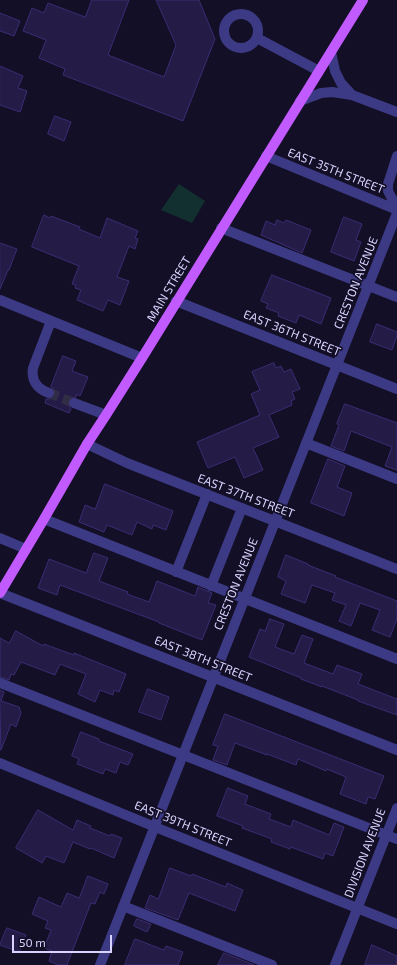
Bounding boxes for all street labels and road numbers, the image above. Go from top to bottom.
street label: EAST 35TH STREET [286,145,386,197]
street label: CRESTON AVENUE [331,235,381,331]
street label: MAIN STREET [144,254,194,324]
street label: EAST 36TH STREET [241,307,343,359]
street label: EAST 37TH STREET [196,471,296,521]
street label: CRESTON AVENUE [211,536,261,632]
street label: EAST 38TH STREET [152,633,254,685]
street label: EAST 39TH STREET [132,798,234,850]
street label: DIVISION AVENUE [341,806,389,900]

